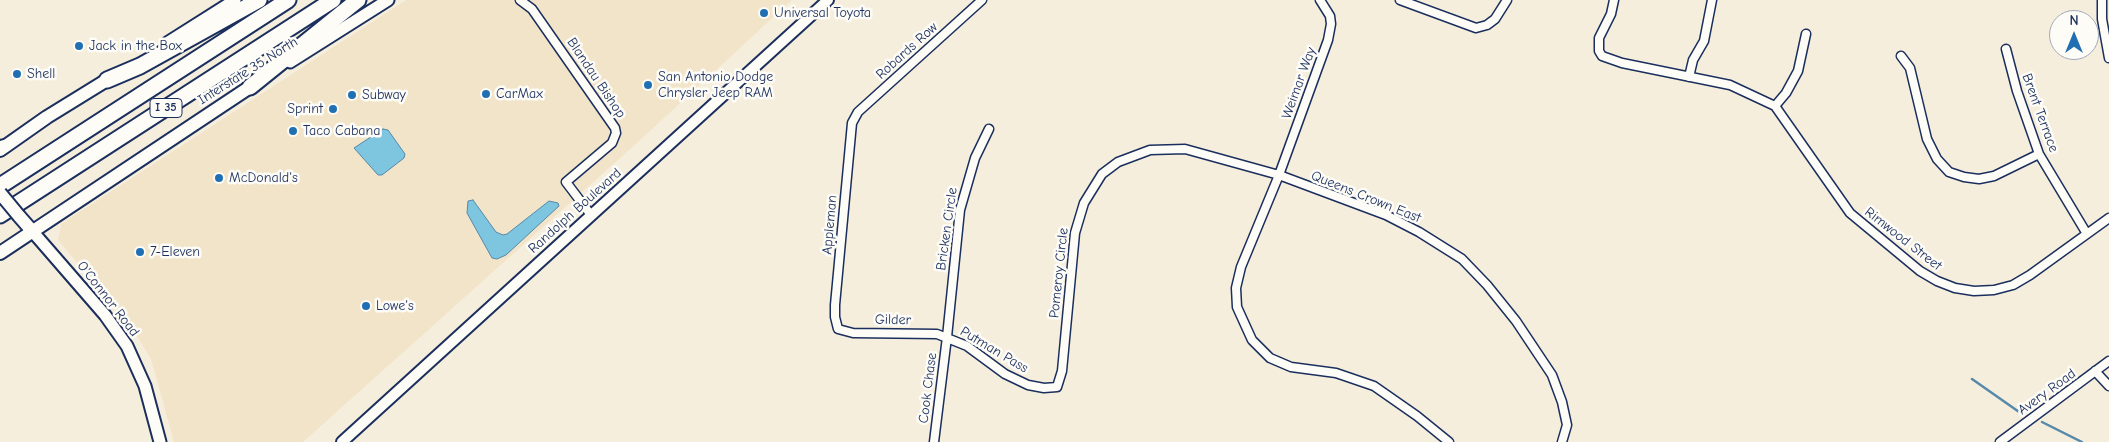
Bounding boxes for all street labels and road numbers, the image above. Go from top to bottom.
street label: Robards Row [873,19,941,83]
street label: Interstate 35 North [195,34,301,108]
street label: Blandau Bishop [563,35,629,121]
street label: Weimar Way [1278,45,1320,121]
street label: Brent Terrace [2018,71,2062,155]
road number: I 35 [150,99,182,118]
street label: Randolph Boulevard [525,165,625,257]
street label: Queens Crown East [1309,167,1423,227]
street label: Bricken Circle [933,186,961,272]
street label: Appleman [819,195,841,255]
street label: Rimwood Street [1861,204,1945,274]
street label: Pomeroy Circle [1046,227,1072,319]
street label: O'Connor Road [73,258,143,340]
street label: Gilder [875,311,911,329]
street label: Putman Pass [957,323,1031,377]
street label: Cook Chase [915,352,941,424]
street label: Avery Road [2015,365,2079,419]

